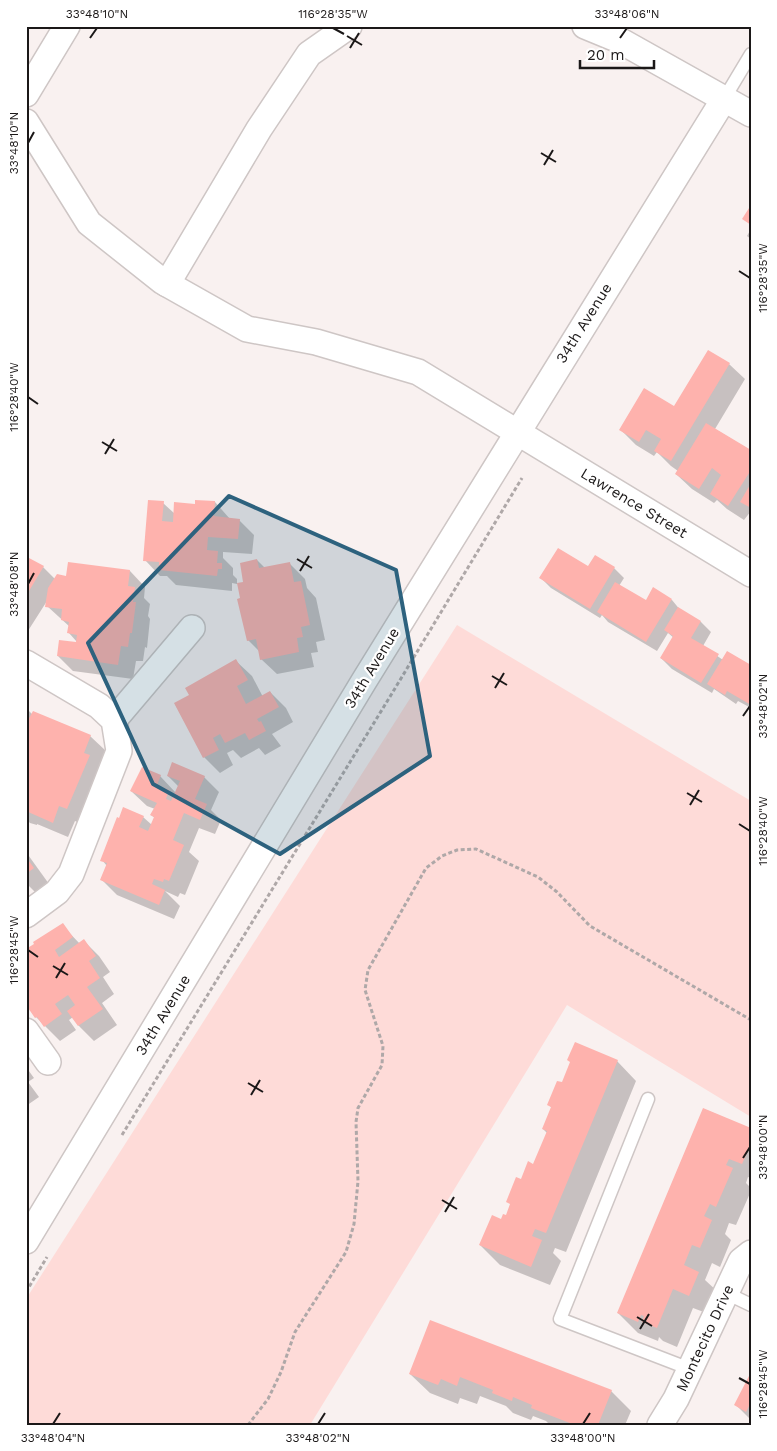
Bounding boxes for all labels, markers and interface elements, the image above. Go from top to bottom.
text: 33°48'10"N [66,7,128,21]
text: 116°28'35"W [298,7,368,21]
text: 33°48'06"N [594,7,660,21]
scale bar [580,38,653,70]
text: 20 m [587,46,625,64]
text: 33°48'10"N [7,112,21,174]
text: 116°28'35"W [756,243,770,313]
street label: 34th Avenue [552,280,616,366]
text: 116°28'40"W [7,362,21,432]
street label: Lawrence Street [578,464,691,542]
text: 33°48'08"N [7,551,21,617]
street label: 34th Avenue [341,624,403,712]
text: 33°48'02"N [756,674,770,738]
text: 116°28'40"W [756,796,770,866]
text: 116°28'45"W [7,915,21,984]
street label: 34th Avenue [132,971,194,1059]
text: 33°48'00"N [756,1114,770,1180]
street label: Montecito Drive [672,1282,738,1394]
text: 116°28'45"W [756,1349,770,1418]
text: 33°48'04"N [21,1431,85,1445]
text: 33°48'02"N [286,1431,350,1445]
text: 33°48'00"N [550,1431,616,1445]

